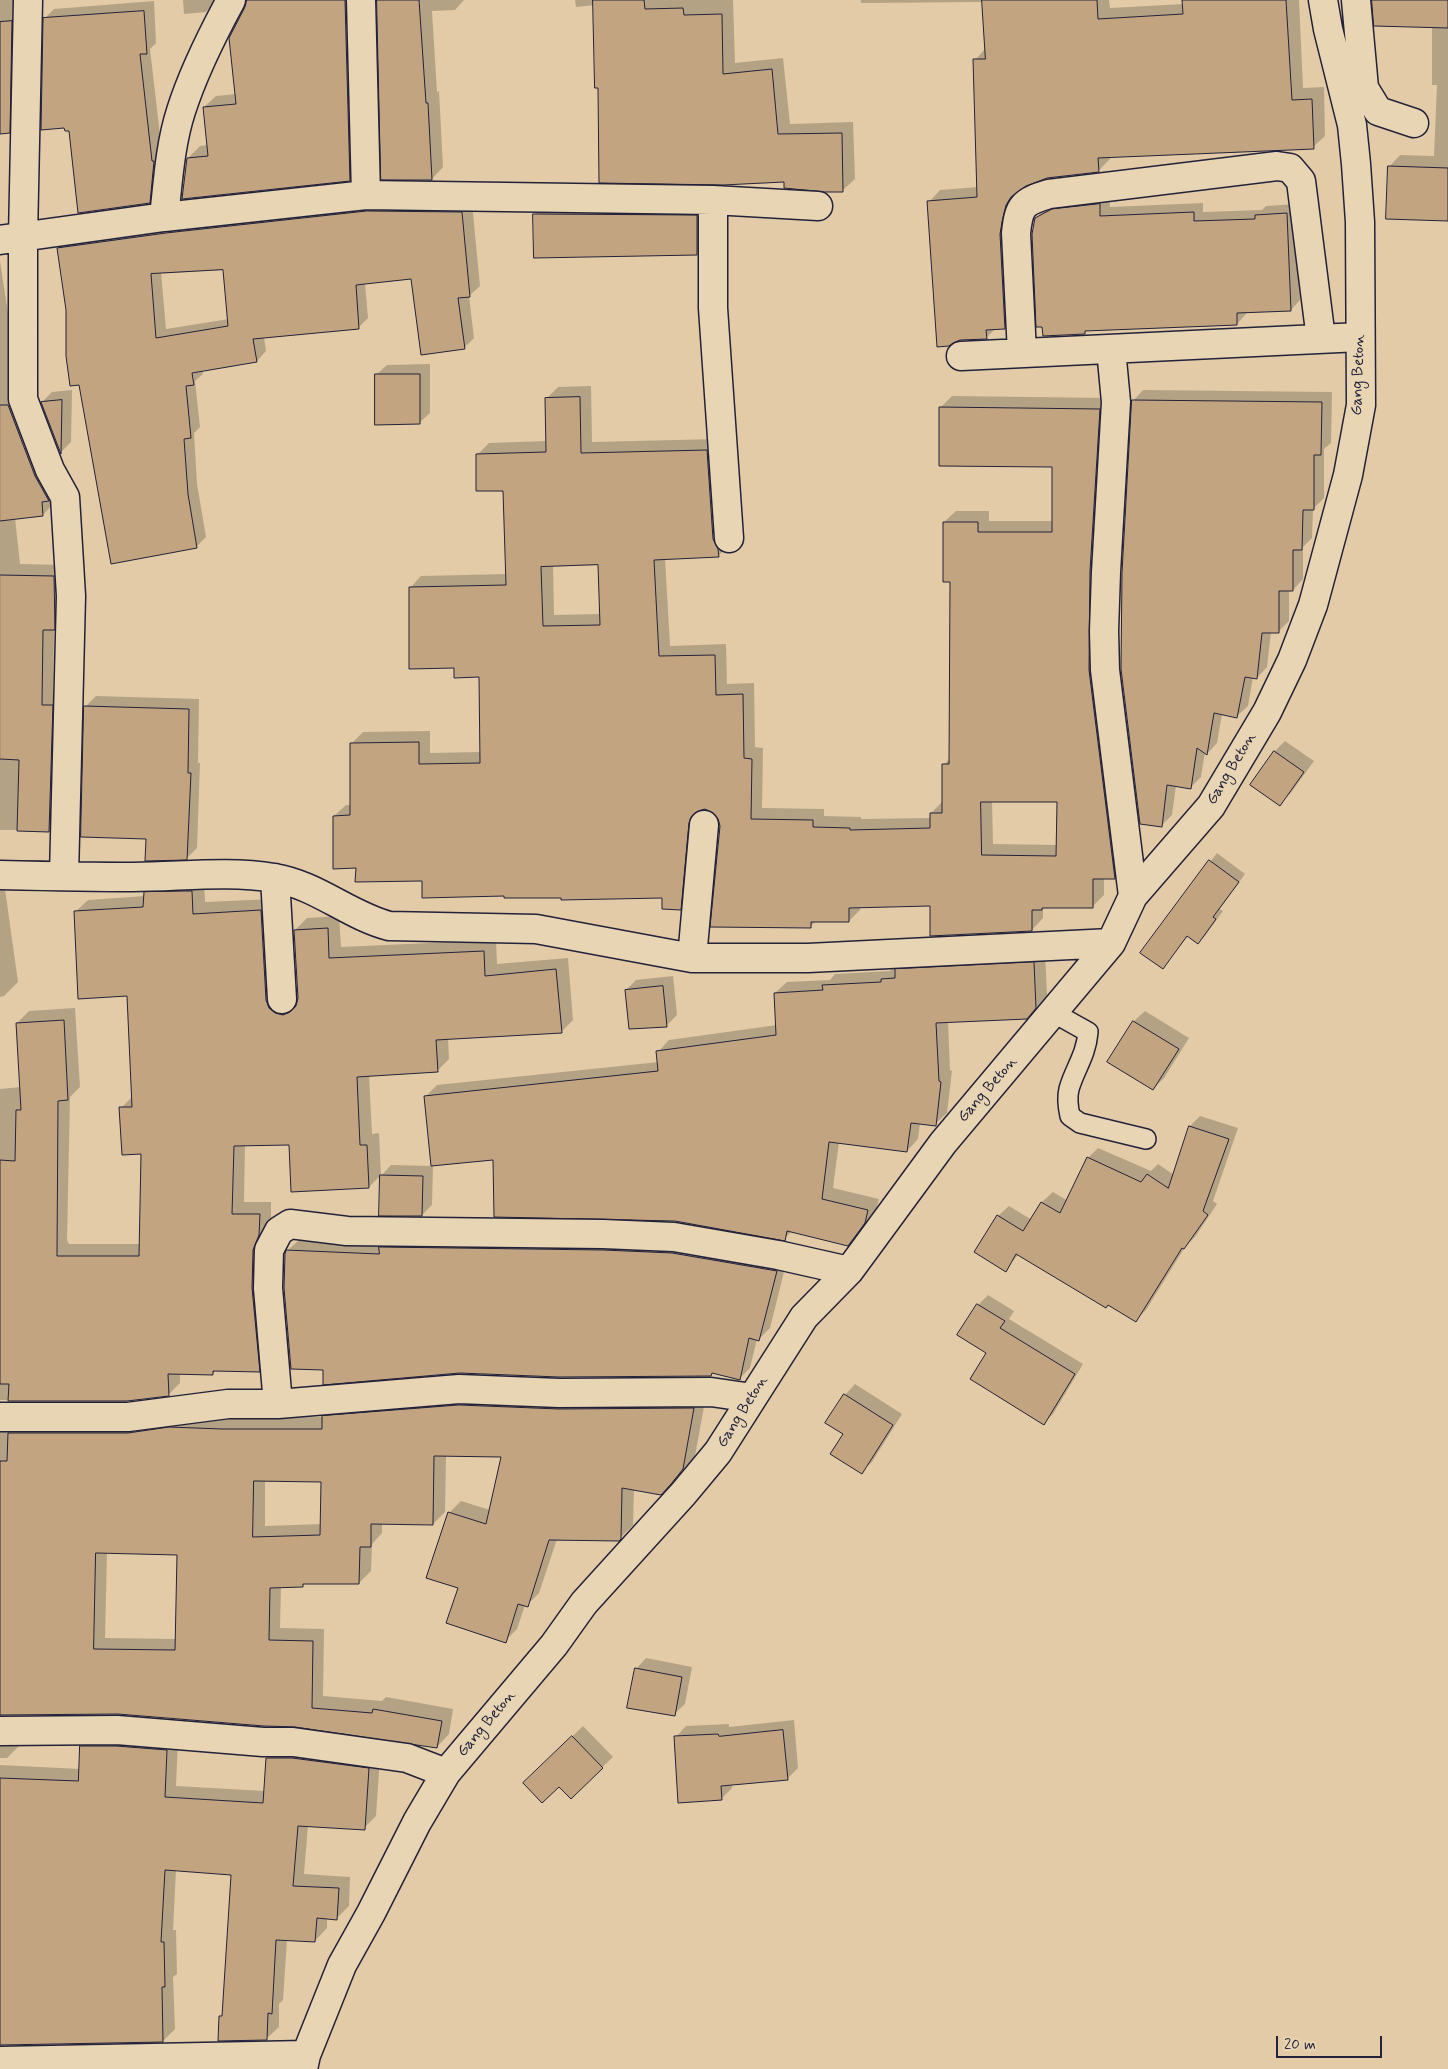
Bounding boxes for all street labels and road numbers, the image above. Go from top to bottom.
street label: Gang Beton [1348,334,1370,416]
street label: Gang Beton [1203,729,1261,809]
street label: Gang Beton [954,1053,1022,1127]
street label: Gang Beton [713,1372,773,1452]
street label: Gang Beton [454,1687,520,1761]

